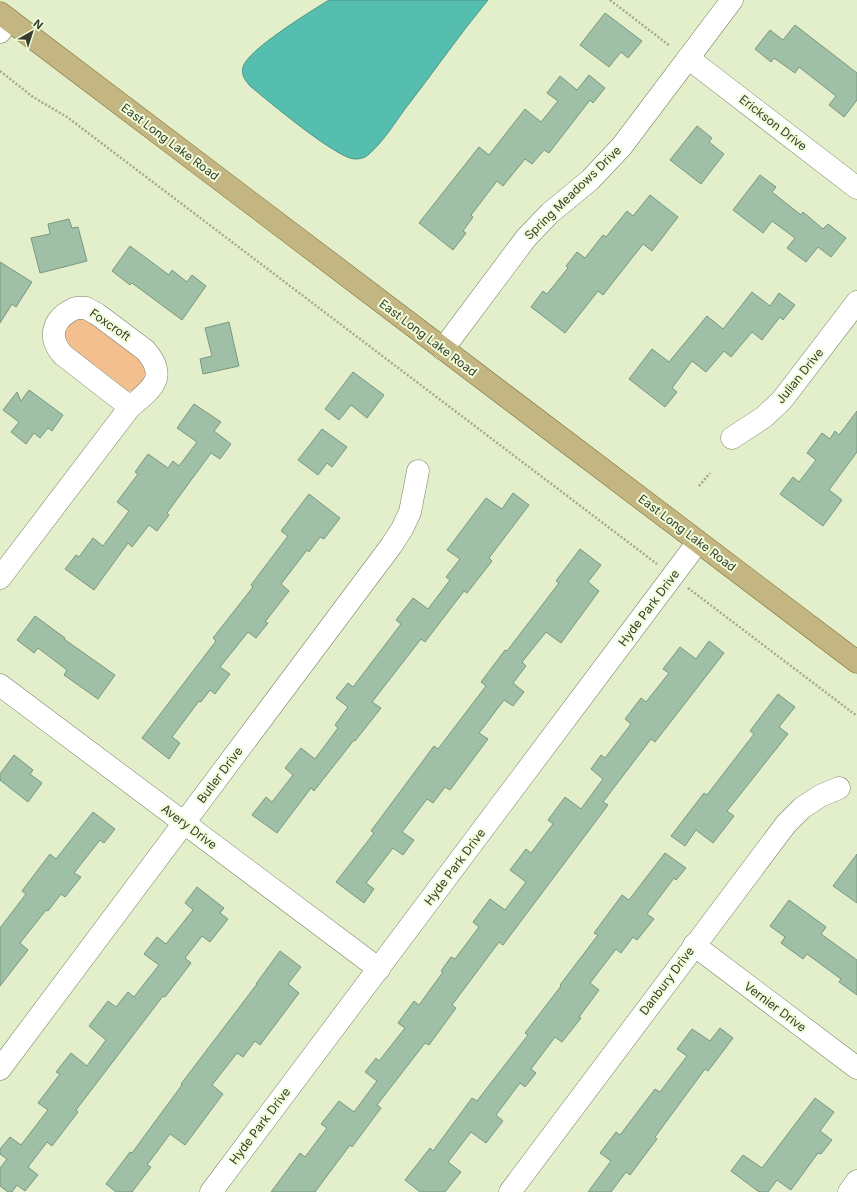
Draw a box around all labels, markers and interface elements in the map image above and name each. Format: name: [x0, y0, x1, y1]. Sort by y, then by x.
north arrow: [12, 12, 52, 52]
text: N: [31, 16, 46, 32]
street label: Erickson Drive: [736, 91, 810, 154]
street label: East Long Lake Road: [118, 100, 222, 183]
street label: Spring Meadows Drive: [521, 143, 624, 243]
street label: East Long Lake Road: [376, 296, 480, 379]
street label: Foxcroft: [87, 305, 134, 344]
street label: Julian Drive: [773, 345, 826, 406]
street label: East Long Lake Road: [635, 491, 739, 574]
street label: Hyde Park Drive: [615, 566, 682, 649]
street label: Butler Drive: [194, 744, 246, 806]
street label: Avery Drive: [159, 801, 220, 852]
street label: Hyde Park Drive: [421, 825, 488, 908]
street label: Danbury Drive: [636, 944, 697, 1018]
street label: Vernier Drive: [741, 978, 809, 1035]
street label: Hyde Park Drive: [226, 1084, 293, 1167]

